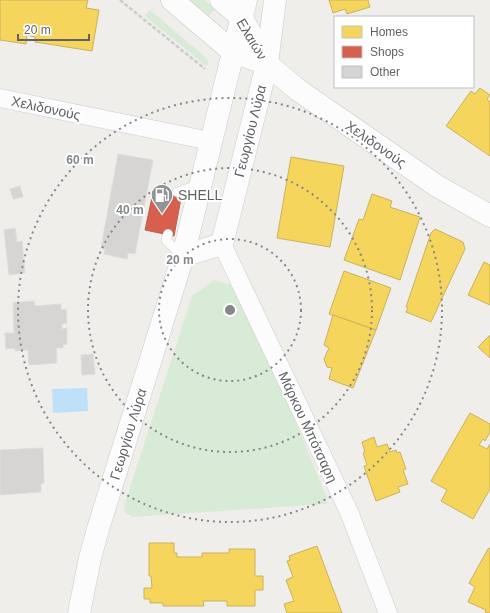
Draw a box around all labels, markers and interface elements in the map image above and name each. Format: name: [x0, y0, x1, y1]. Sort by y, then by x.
street label: Ελαιών: [233, 15, 271, 63]
scale bar: [18, 16, 89, 42]
legend: [334, 16, 474, 88]
text: 20 m: [24, 23, 51, 37]
text: Homes: [370, 25, 408, 39]
text: Shops: [370, 45, 404, 59]
text: Other: [370, 65, 400, 79]
street label: Γεωργίου Λύρα: [231, 83, 269, 179]
street label: Χελιδονούς: [10, 93, 82, 123]
street label: Χελιδονούς: [343, 117, 410, 171]
text: 60 m: [66, 153, 94, 167]
fuel station icon: SHELL: [149, 182, 175, 215]
place label: SHELL: [178, 187, 223, 203]
text: 40 m: [116, 203, 144, 217]
text: 20 m: [166, 253, 194, 267]
centre of rings: [223, 303, 237, 317]
street label: Μάρκου Μπότσαρη: [275, 369, 341, 485]
street label: Γεωργίου Λύρα: [107, 386, 149, 482]

